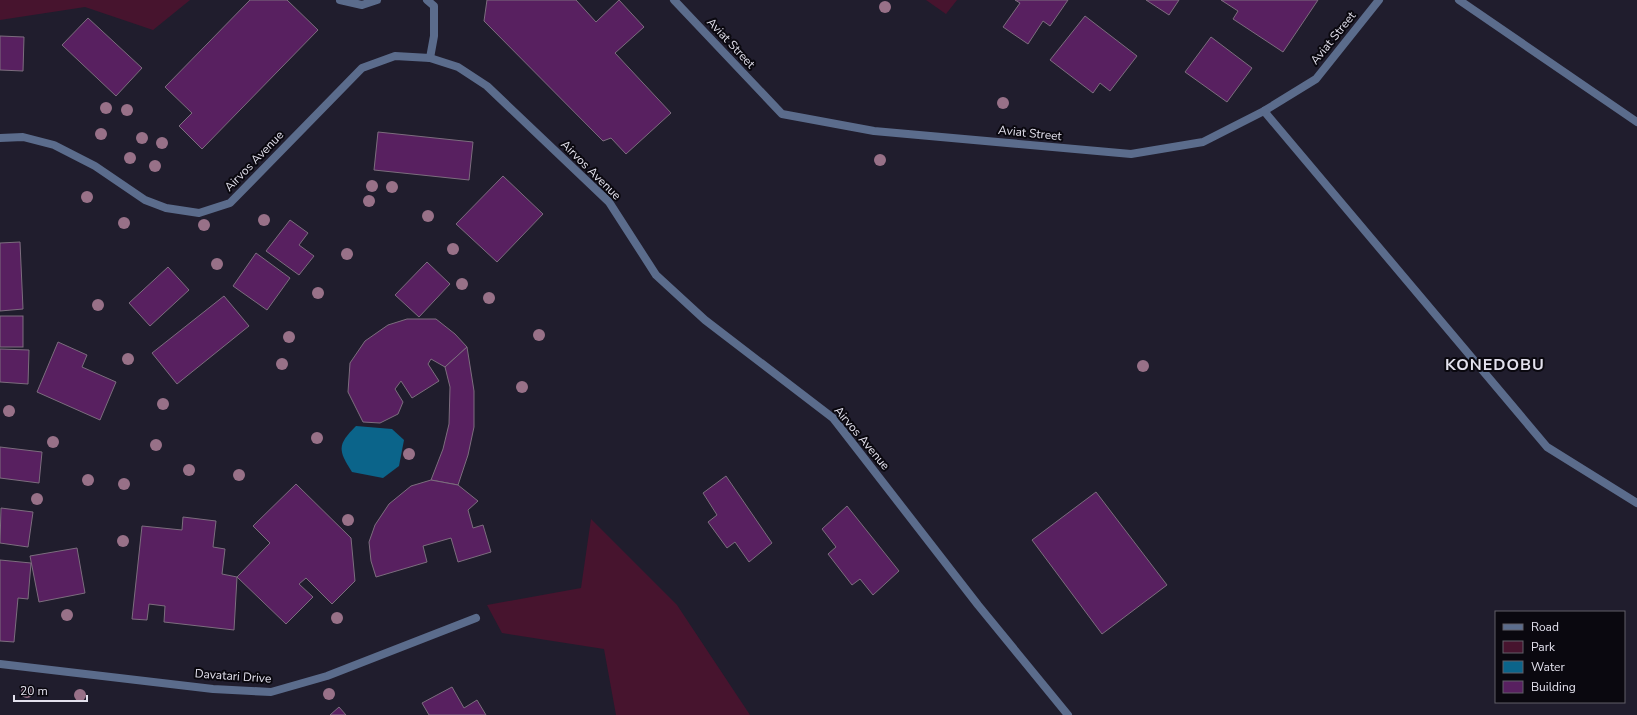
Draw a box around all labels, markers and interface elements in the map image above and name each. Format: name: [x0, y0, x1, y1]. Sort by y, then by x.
street label: Aviat Street: [1307, 8, 1360, 68]
street label: Aviat Street: [703, 14, 759, 72]
street label: Aviat Street: [997, 122, 1063, 144]
street label: Airvos Avenue: [221, 127, 287, 195]
street label: Airvos Avenue: [558, 137, 624, 203]
district label: KONEDOBU: [1445, 354, 1545, 376]
street label: Airvos Avenue: [831, 403, 893, 473]
legend: [1495, 611, 1625, 703]
text: Road: [1531, 619, 1559, 635]
text: Park: [1531, 639, 1556, 655]
text: Water: [1531, 659, 1565, 675]
street label: Davatari Drive: [194, 665, 272, 687]
scale bar: [14, 677, 87, 703]
text: Building: [1531, 679, 1576, 695]
text: 20 m: [20, 683, 48, 699]

